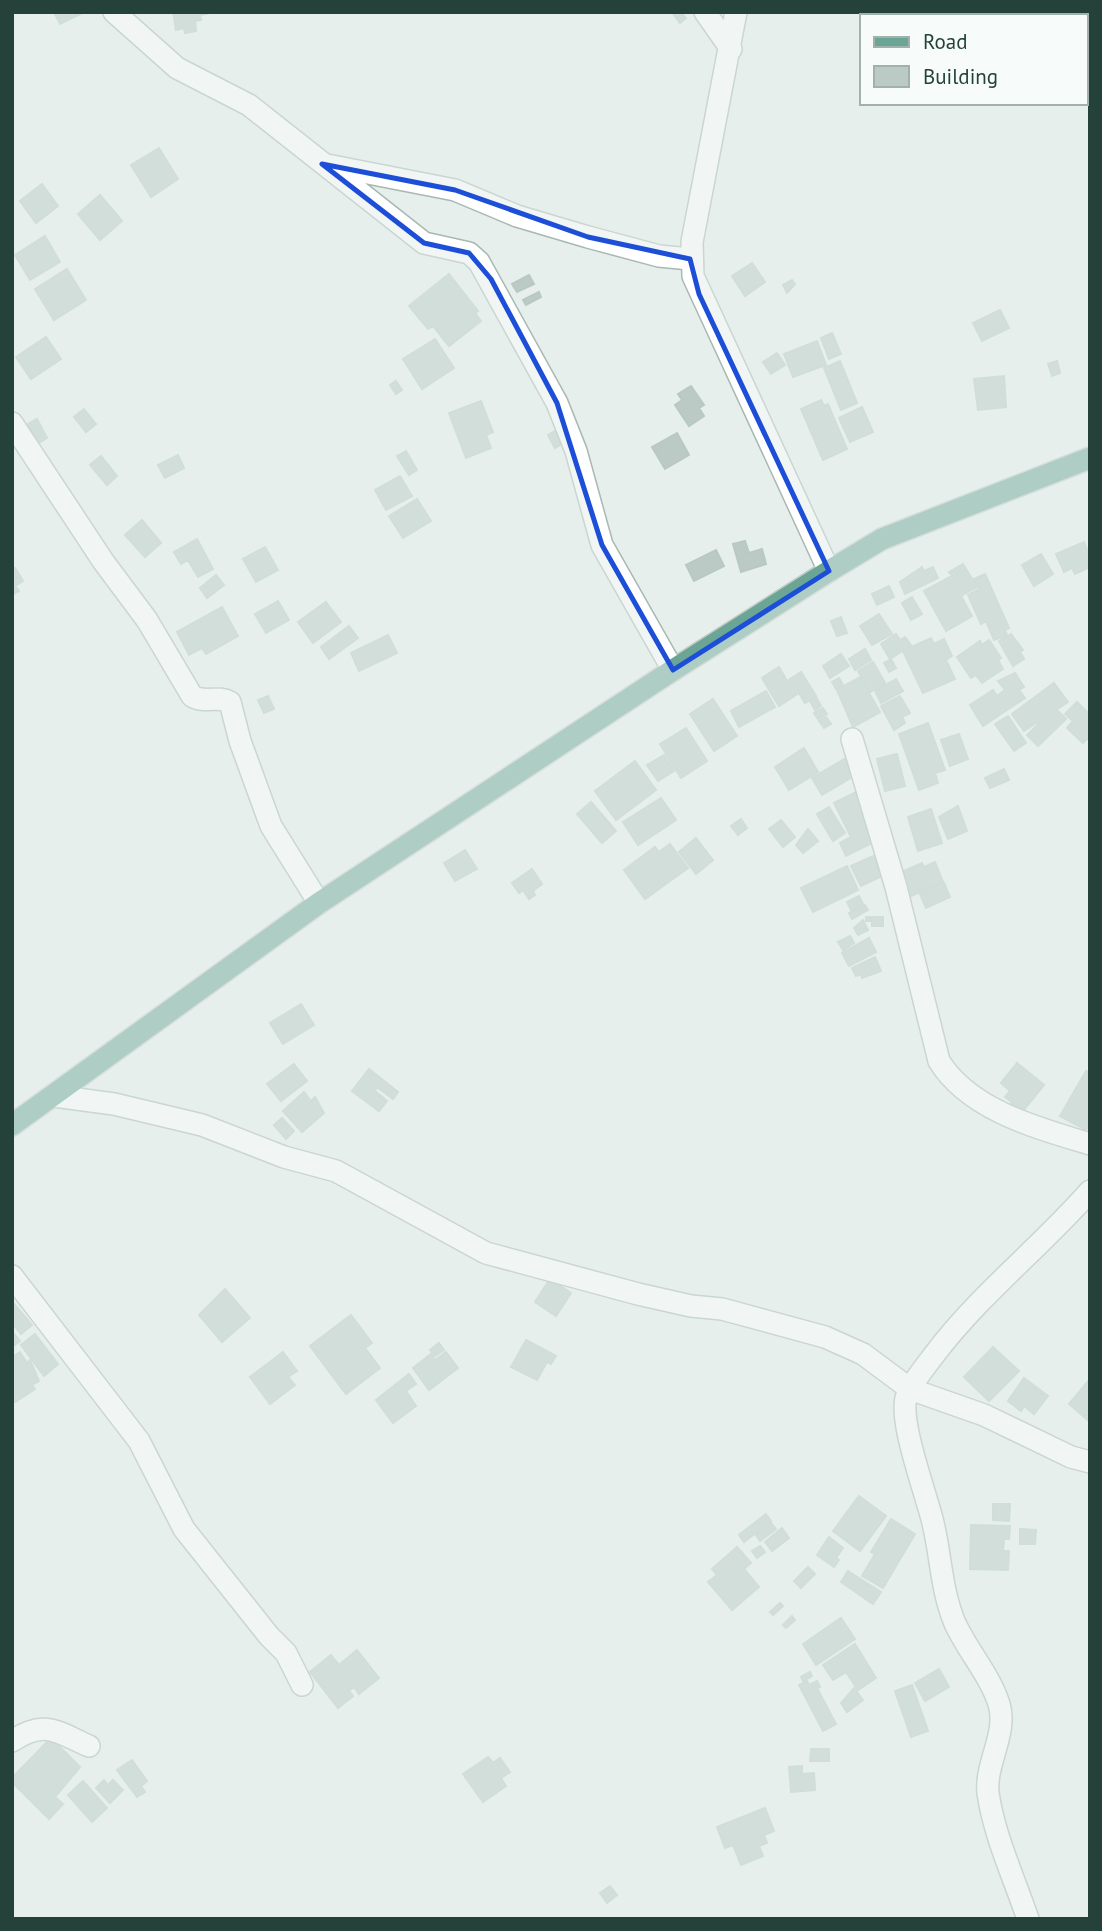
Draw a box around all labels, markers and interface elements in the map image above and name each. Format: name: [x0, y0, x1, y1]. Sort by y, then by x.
legend: [860, 14, 1088, 105]
text: Road: [923, 28, 967, 55]
text: Building: [923, 63, 998, 90]

